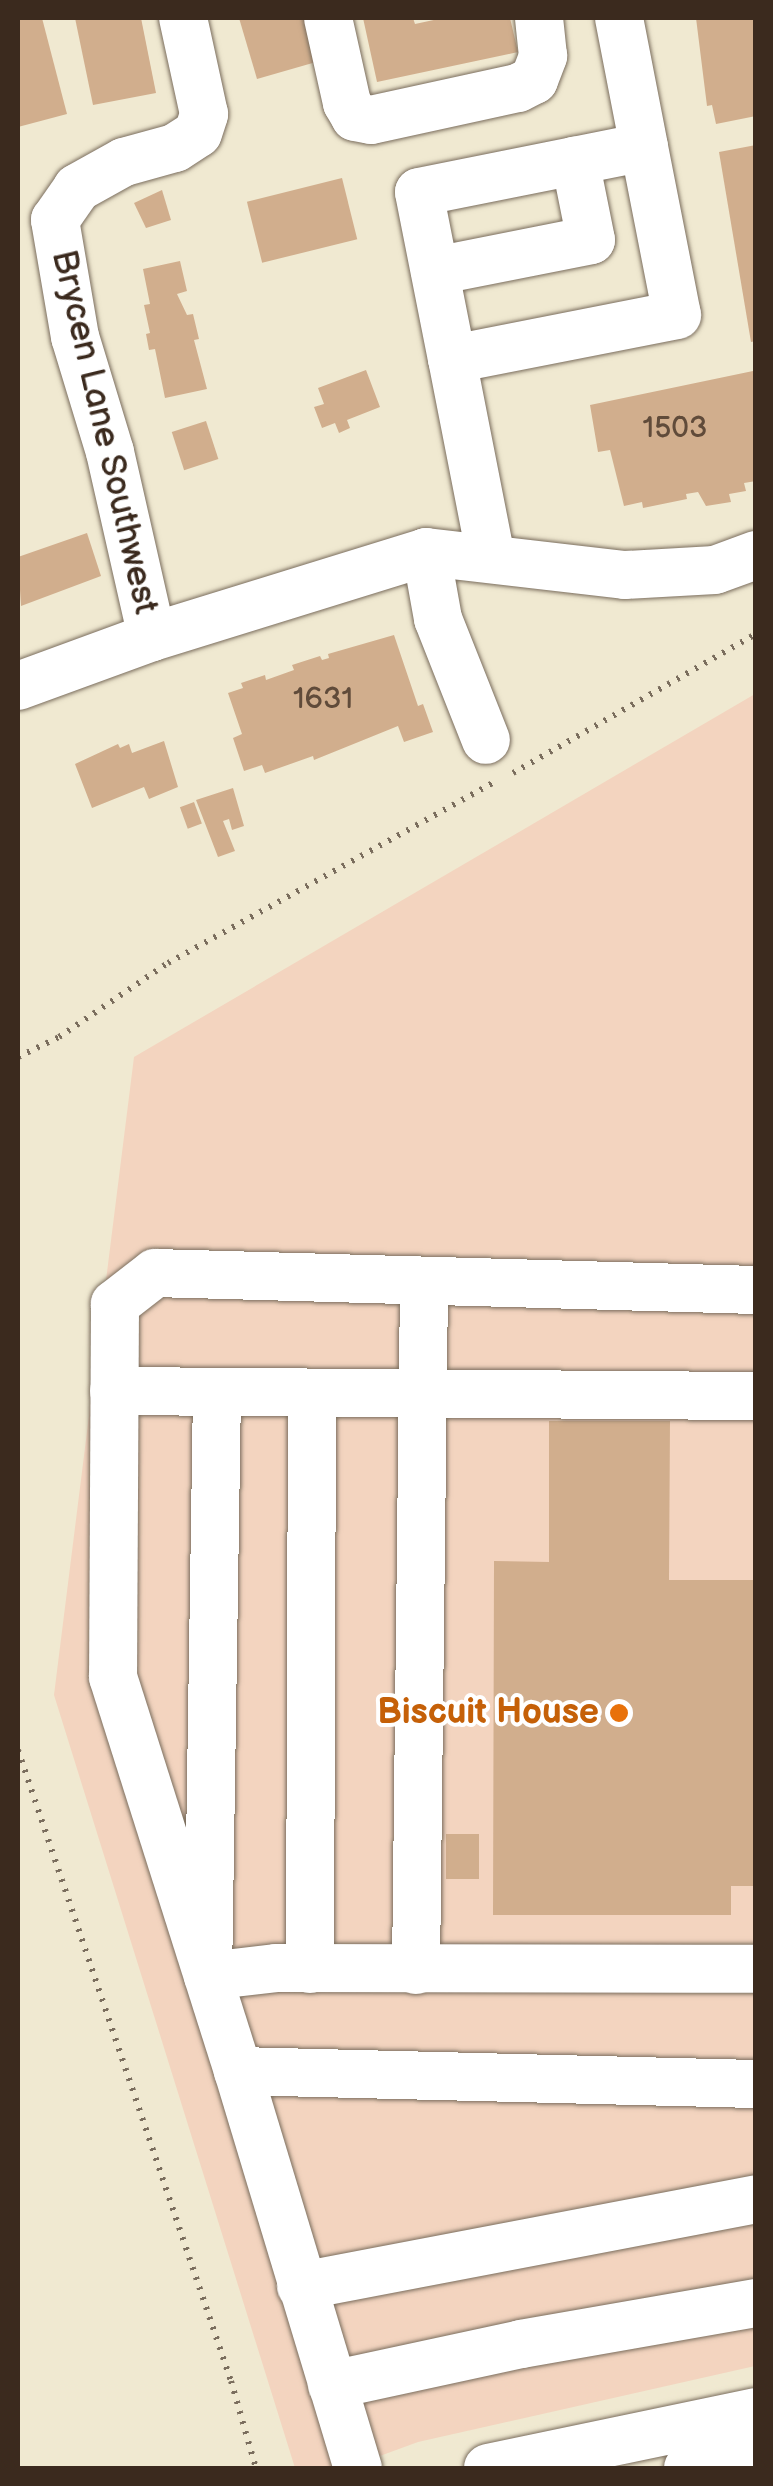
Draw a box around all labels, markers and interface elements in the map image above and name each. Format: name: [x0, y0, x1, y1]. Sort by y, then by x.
street label: Brycen Lane Southwest: [42, 246, 166, 618]
house number: 1503: [643, 410, 707, 446]
house number: 1631: [293, 681, 353, 717]
place label: Biscuit House: [377, 1692, 599, 1734]
marker: Biscuit House: [608, 1702, 630, 1724]

